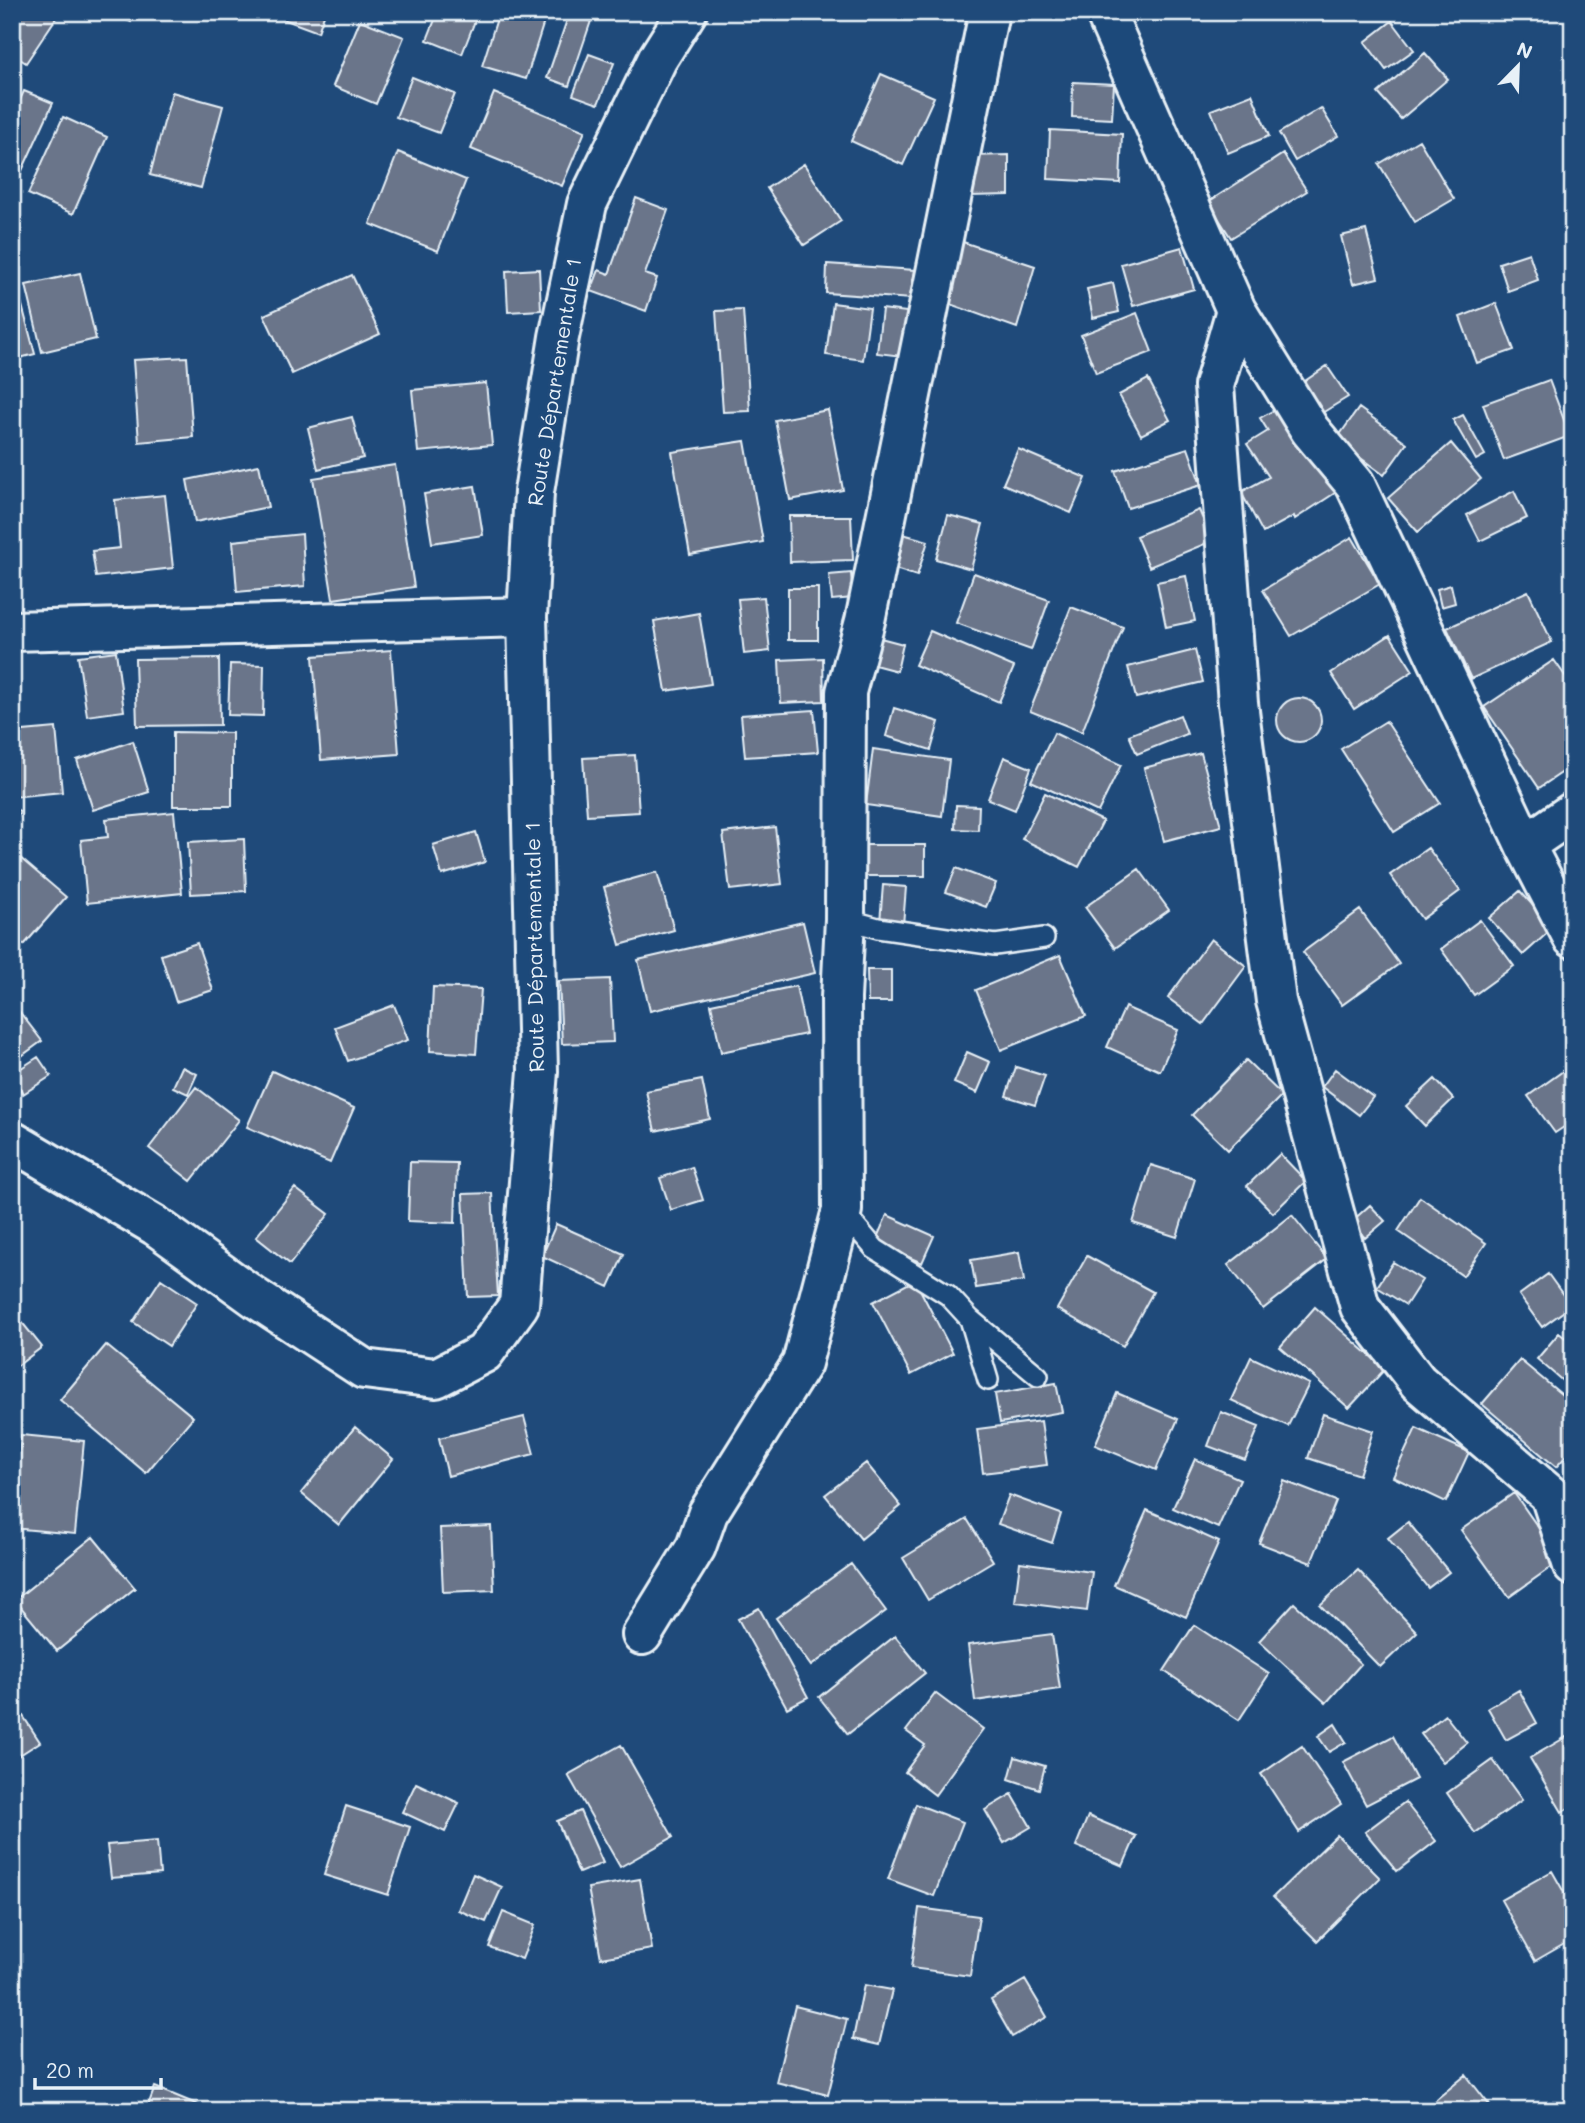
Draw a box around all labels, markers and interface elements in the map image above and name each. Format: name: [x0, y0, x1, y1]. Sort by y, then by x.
north arrow: [1484, 32, 1554, 102]
text: N: [1513, 36, 1536, 64]
street label: Route Départementale 1: [521, 256, 586, 508]
street label: Route Départementale 1: [518, 821, 549, 1073]
scale bar: [35, 2046, 161, 2090]
text: 20 m: [46, 2056, 94, 2083]

